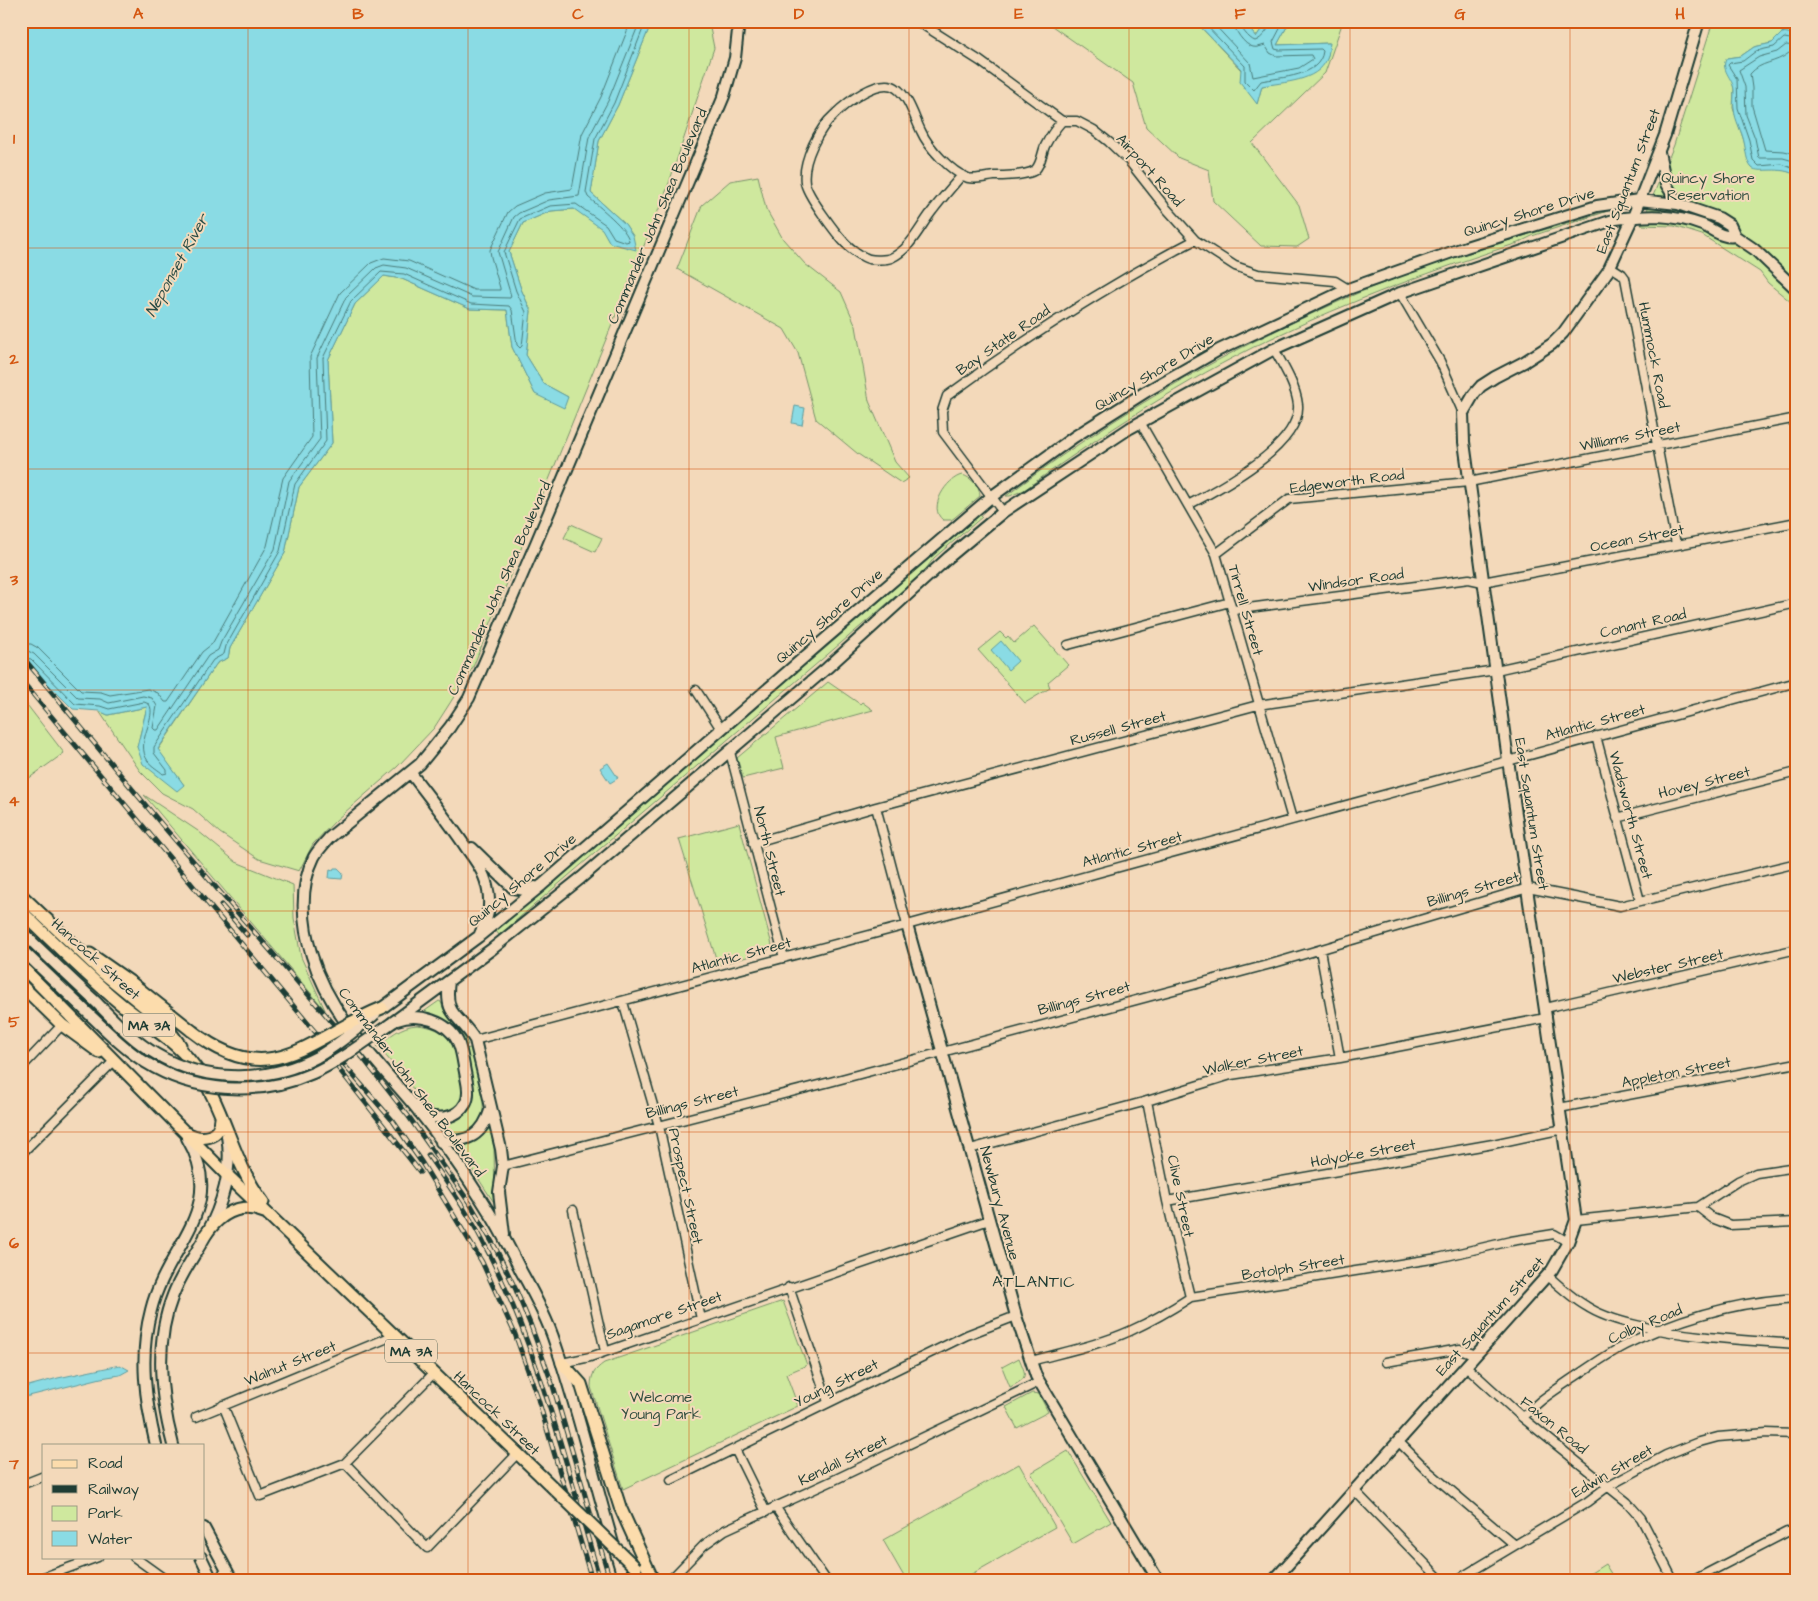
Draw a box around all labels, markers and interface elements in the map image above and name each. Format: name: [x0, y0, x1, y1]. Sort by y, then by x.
text: A: [133, 3, 144, 25]
text: B: [352, 3, 364, 25]
text: C: [572, 3, 584, 25]
text: D: [794, 3, 805, 25]
text: E: [1014, 3, 1024, 25]
text: F: [1234, 3, 1246, 25]
text: G: [1454, 3, 1466, 25]
text: H: [1675, 3, 1685, 25]
street label: Commander John Shea Boulevard: [602, 105, 713, 327]
street label: East Squantum Street: [1591, 106, 1666, 257]
text: 1: [13, 128, 16, 150]
street label: Airport Road: [1111, 129, 1188, 212]
park label: Quincy Shore Reservation: [1661, 168, 1755, 206]
street label: Quincy Shore Drive: [1461, 183, 1597, 243]
water label: Neponset River: [140, 209, 215, 321]
street label: Bay State Road: [952, 300, 1055, 382]
street label: Hummock Road: [1633, 300, 1674, 410]
street label: Quincy Shore Drive: [1091, 328, 1218, 417]
text: 2: [8, 348, 19, 370]
street label: Williams Street: [1578, 416, 1682, 457]
street label: Edgeworth Road: [1289, 464, 1406, 500]
street label: Commander John Shea Boulevard: [443, 478, 556, 699]
street label: Ocean Street: [1588, 519, 1686, 558]
street label: Tirrell Street: [1223, 562, 1268, 658]
street label: Windsor Road: [1307, 563, 1405, 598]
street label: Quincy Shore Drive: [771, 564, 888, 670]
text: 3: [9, 569, 19, 591]
street label: Conant Road: [1598, 603, 1689, 644]
street label: Atlantic Street: [1543, 699, 1648, 746]
street label: Russell Street: [1068, 706, 1168, 751]
street label: East Squantum Street: [1509, 736, 1554, 892]
street label: Wadsworth Street: [1603, 749, 1658, 881]
street label: Hovey Street: [1656, 761, 1752, 805]
text: 4: [9, 790, 20, 812]
street label: North Street: [748, 804, 791, 898]
street label: Atlantic Street: [1080, 826, 1185, 873]
street label: Quincy Shore Drive: [464, 829, 582, 933]
street label: Billings Street: [1425, 866, 1522, 914]
street label: Hancock Street: [47, 914, 145, 1005]
street label: Atlantic Street: [689, 932, 794, 979]
street label: Webster Street: [1611, 944, 1725, 989]
street label: Billings Street: [1036, 976, 1133, 1022]
street label: Commander John Shea Boulevard: [333, 983, 490, 1182]
text: 5: [8, 1011, 20, 1033]
road number: MA 3A: [123, 1014, 175, 1036]
street label: Walker Street: [1201, 1040, 1305, 1081]
street label: Appleton Street: [1620, 1052, 1733, 1093]
street label: Billings Street: [644, 1081, 741, 1125]
street label: Prospect Street: [663, 1126, 708, 1246]
street label: Holyoke Street: [1309, 1134, 1417, 1174]
street label: Newbury Avenue: [973, 1144, 1025, 1263]
street label: Clive Street: [1162, 1153, 1199, 1239]
text: 6: [9, 1232, 19, 1254]
street label: Botolph Street: [1240, 1249, 1346, 1286]
street label: East Squantum Street: [1431, 1252, 1550, 1381]
district label: ATLANTIC: [992, 1271, 1076, 1293]
street label: Sagamore Street: [603, 1286, 725, 1346]
street label: Colby Road: [1605, 1299, 1686, 1350]
street label: Walnut Street: [241, 1335, 339, 1391]
road number: MA 3A: [385, 1340, 437, 1362]
street label: Young Street: [790, 1354, 882, 1414]
street label: Hancock Street: [449, 1367, 545, 1460]
park label: Welcome Young Park: [621, 1387, 701, 1426]
street label: Faxon Road: [1515, 1392, 1592, 1459]
street label: Kendall Street: [795, 1430, 891, 1491]
street label: Edwin Street: [1568, 1440, 1657, 1503]
legend: [42, 1444, 205, 1558]
text: 7: [8, 1453, 19, 1475]
text: Road: [88, 1453, 123, 1474]
text: Railway: [88, 1479, 139, 1501]
text: Park: [88, 1503, 123, 1524]
text: Water: [88, 1529, 132, 1550]

